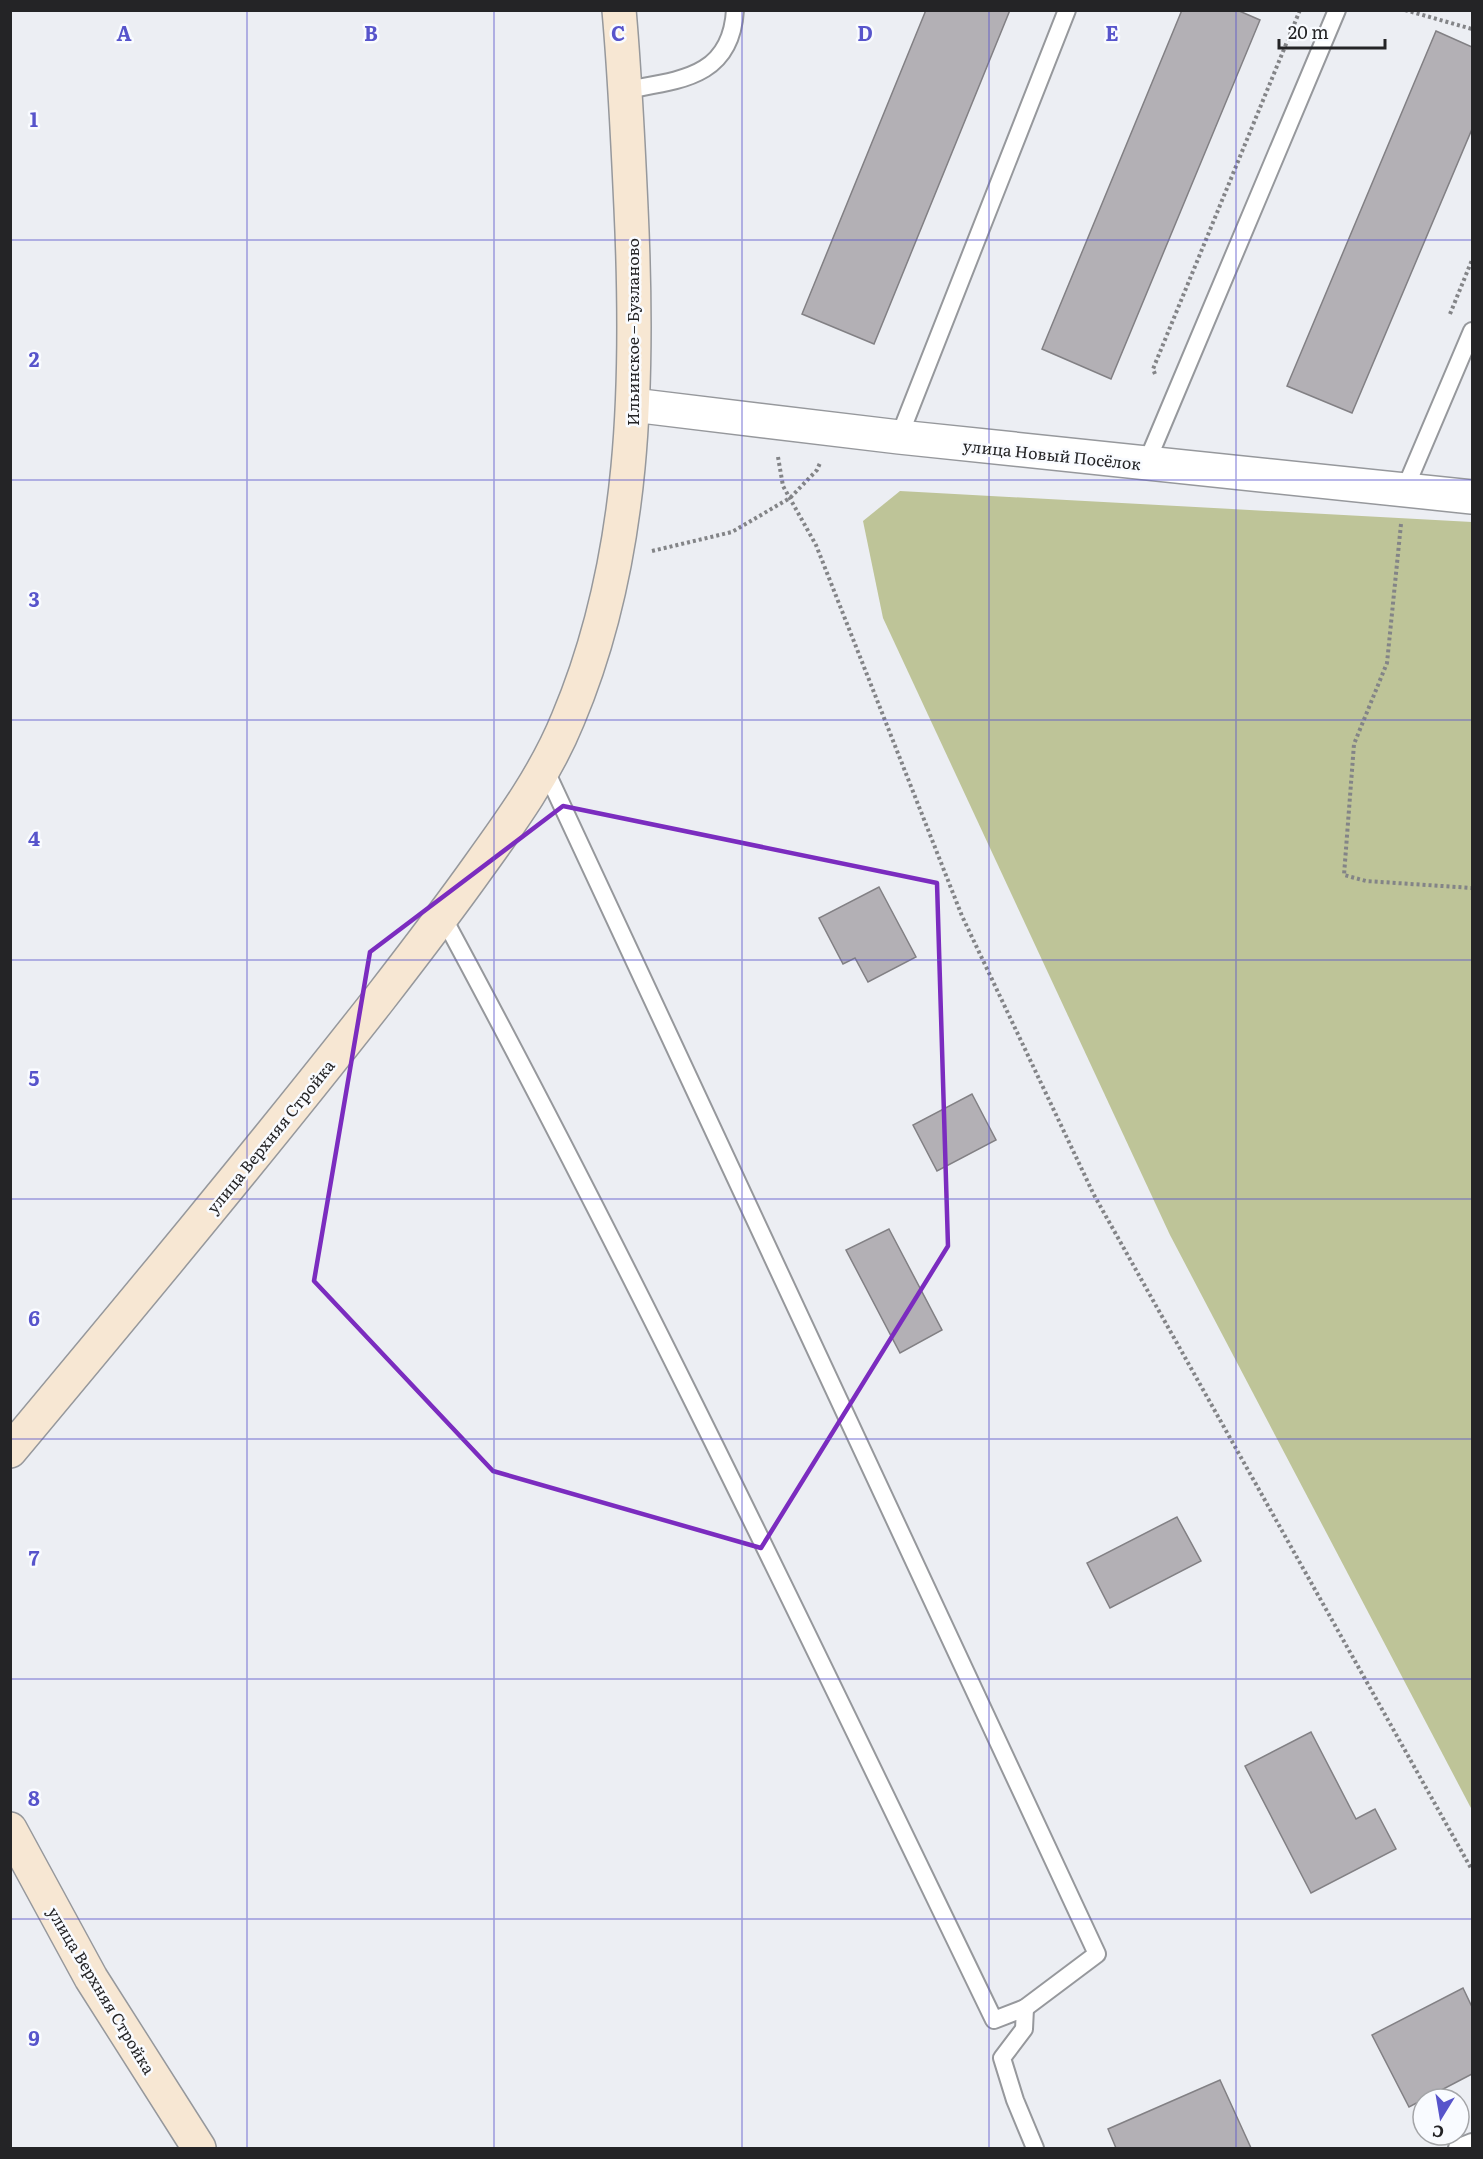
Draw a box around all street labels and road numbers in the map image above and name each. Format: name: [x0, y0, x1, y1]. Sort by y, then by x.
street label: Ильинское – Бузланово: [620, 238, 644, 426]
street label: улица Новый Посёлок: [962, 433, 1143, 475]
street label: улица Верхняя Стройка: [200, 1054, 340, 1218]
street label: улица Верхняя Стройка: [42, 1902, 162, 2079]

